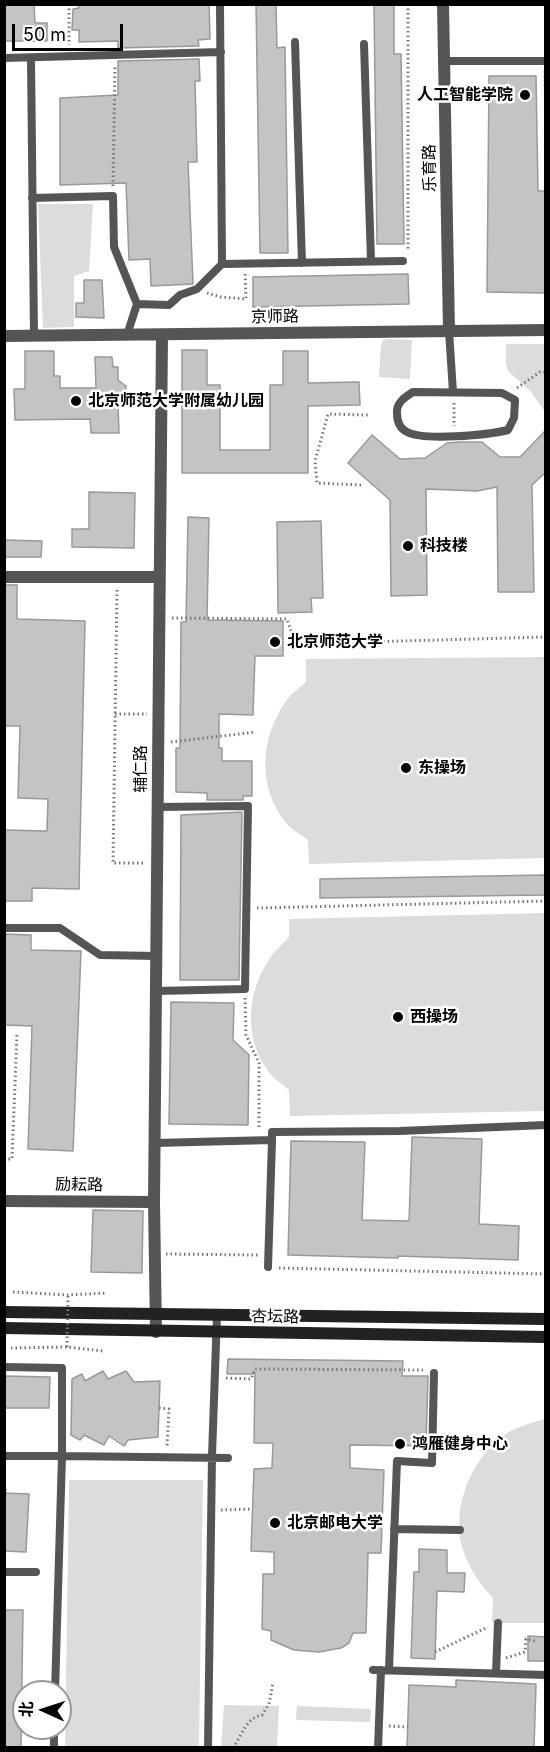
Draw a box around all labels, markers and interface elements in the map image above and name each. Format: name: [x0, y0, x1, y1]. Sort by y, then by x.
scale bar: [15, 12, 126, 50]
text: 50 m: [23, 24, 66, 45]
place label: 人工智能学院: [417, 85, 513, 105]
marker: 人工智能学院: [518, 88, 532, 102]
street label: 乐育路: [420, 144, 440, 192]
street label: 京师路: [251, 307, 299, 327]
place label: 北京师范大学附属幼儿园: [88, 391, 264, 411]
marker: 北京师范大学附属幼儿园: [69, 394, 83, 408]
place label: 科技楼: [420, 536, 468, 556]
marker: 科技楼: [401, 539, 415, 553]
place label: 北京师范大学: [287, 632, 383, 652]
marker: 北京师范大学: [268, 635, 282, 649]
street label: 辅仁路: [131, 745, 151, 793]
place label: 东操场: [418, 758, 466, 778]
marker: 东操场: [399, 761, 413, 775]
place label: 西操场: [410, 1007, 458, 1027]
marker: 西操场: [391, 1010, 405, 1024]
street label: 励耘路: [55, 1175, 103, 1195]
street label: 杏坛路: [251, 1307, 299, 1327]
place label: 鸿雁健身中心: [412, 1434, 508, 1454]
marker: 鸿雁健身中心: [393, 1437, 407, 1451]
place label: 北京邮电大学: [287, 1513, 383, 1533]
marker: 北京邮电大学: [268, 1516, 282, 1530]
north arrow: [12, 1680, 72, 1740]
text: 北: [16, 1701, 36, 1718]

